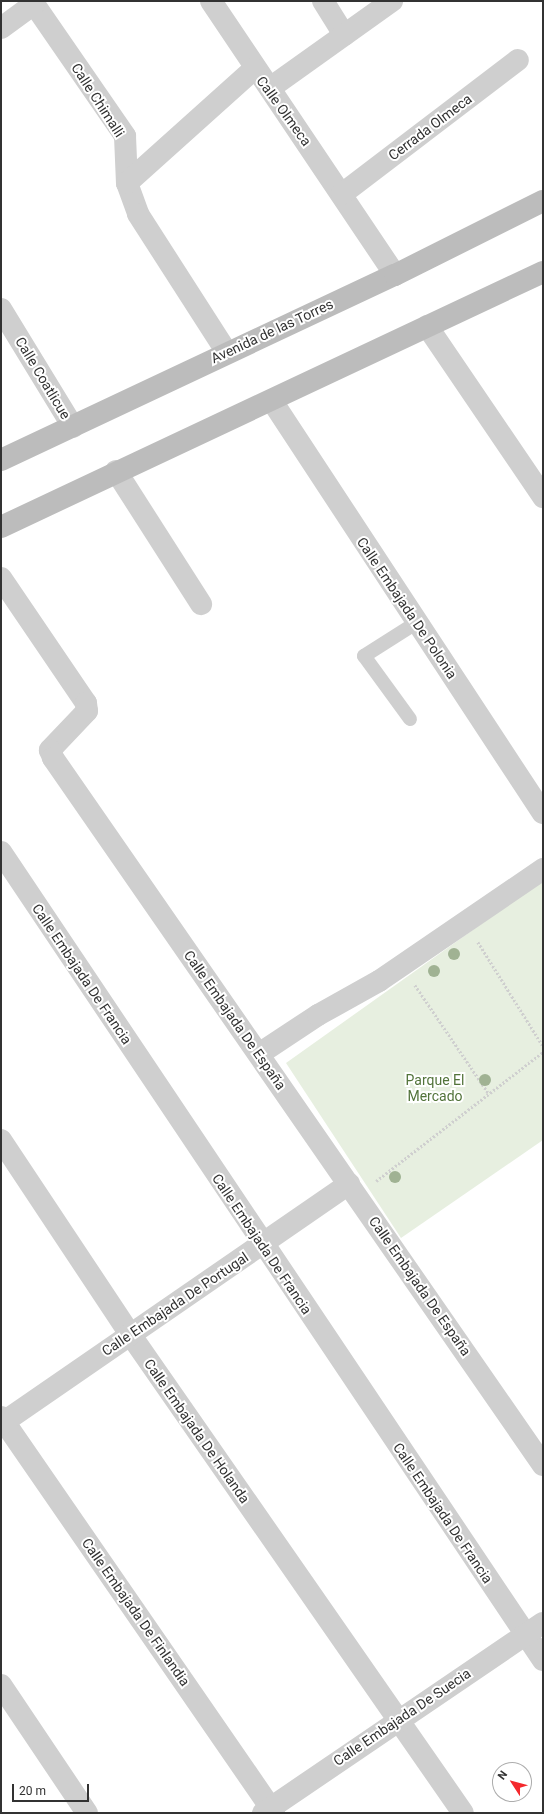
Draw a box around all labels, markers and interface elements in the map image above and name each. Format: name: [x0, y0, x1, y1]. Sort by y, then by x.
street label: Calle Chimalli: [68, 60, 128, 140]
street label: Calle Olmeca: [253, 73, 315, 149]
street label: Cerrada Olmeca: [385, 90, 475, 164]
street label: Avenida de las Torres: [208, 295, 336, 367]
street label: Calle Coatlicue: [12, 334, 74, 422]
street label: Calle Embajada De Polonia: [353, 534, 461, 682]
street label: Calle Embajada De Francia: [29, 901, 135, 1047]
street label: Calle Embajada De España: [180, 947, 290, 1093]
park label: Parque El Mercado: [406, 1072, 464, 1104]
street label: Calle Embajada De Francia: [209, 1171, 315, 1317]
street label: Calle Embajada De España: [365, 1213, 475, 1359]
street label: Calle Embajada De Portugal: [99, 1249, 251, 1359]
street label: Calle Embajada De Holanda: [141, 1356, 253, 1506]
street label: Calle Embajada De Francia: [390, 1440, 496, 1586]
street label: Calle Embajada De Finlandia: [78, 1535, 194, 1689]
street label: Calle Embajada De Suecia: [330, 1665, 474, 1769]
north arrow: [492, 1762, 532, 1802]
text: N: [495, 1768, 510, 1782]
scale bar: [14, 1776, 91, 1802]
text: 20 m: [19, 1784, 46, 1798]

